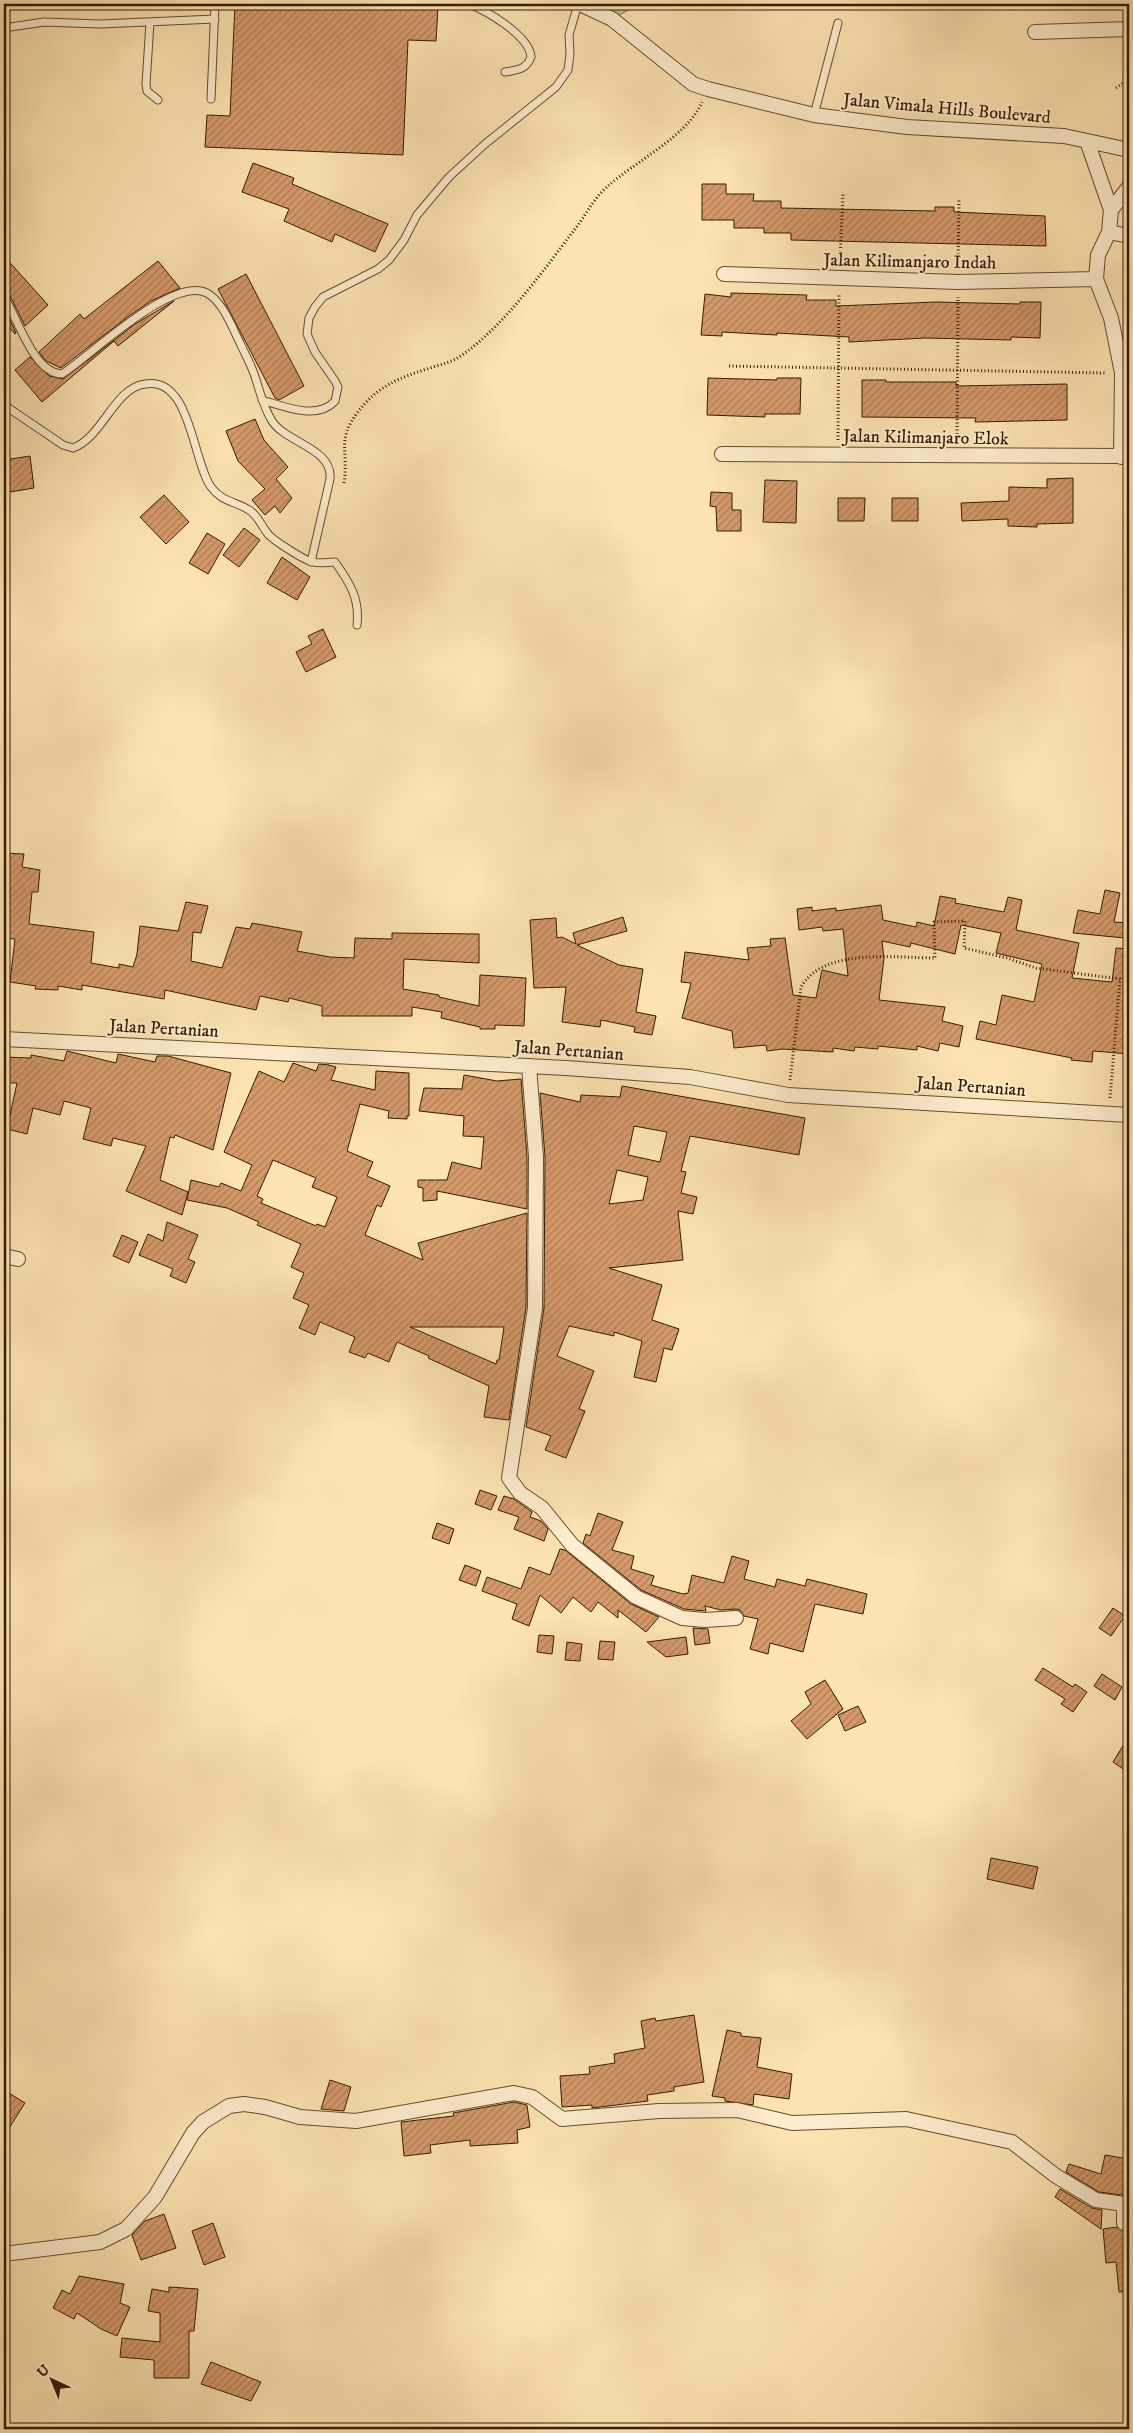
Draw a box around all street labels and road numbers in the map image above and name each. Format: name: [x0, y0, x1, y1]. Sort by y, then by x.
street label: Jalan Vimala Hills Boulevard: [840, 89, 1051, 129]
street label: Jalan Kilimanjaro Indah: [821, 249, 997, 275]
street label: Jalan Kilimanjaro Elok: [841, 426, 1009, 450]
street label: Jalan Pertanian: [107, 1015, 220, 1043]
street label: Jalan Pertanian: [511, 1036, 625, 1066]
street label: Jalan Pertanian: [913, 1072, 1027, 1102]

